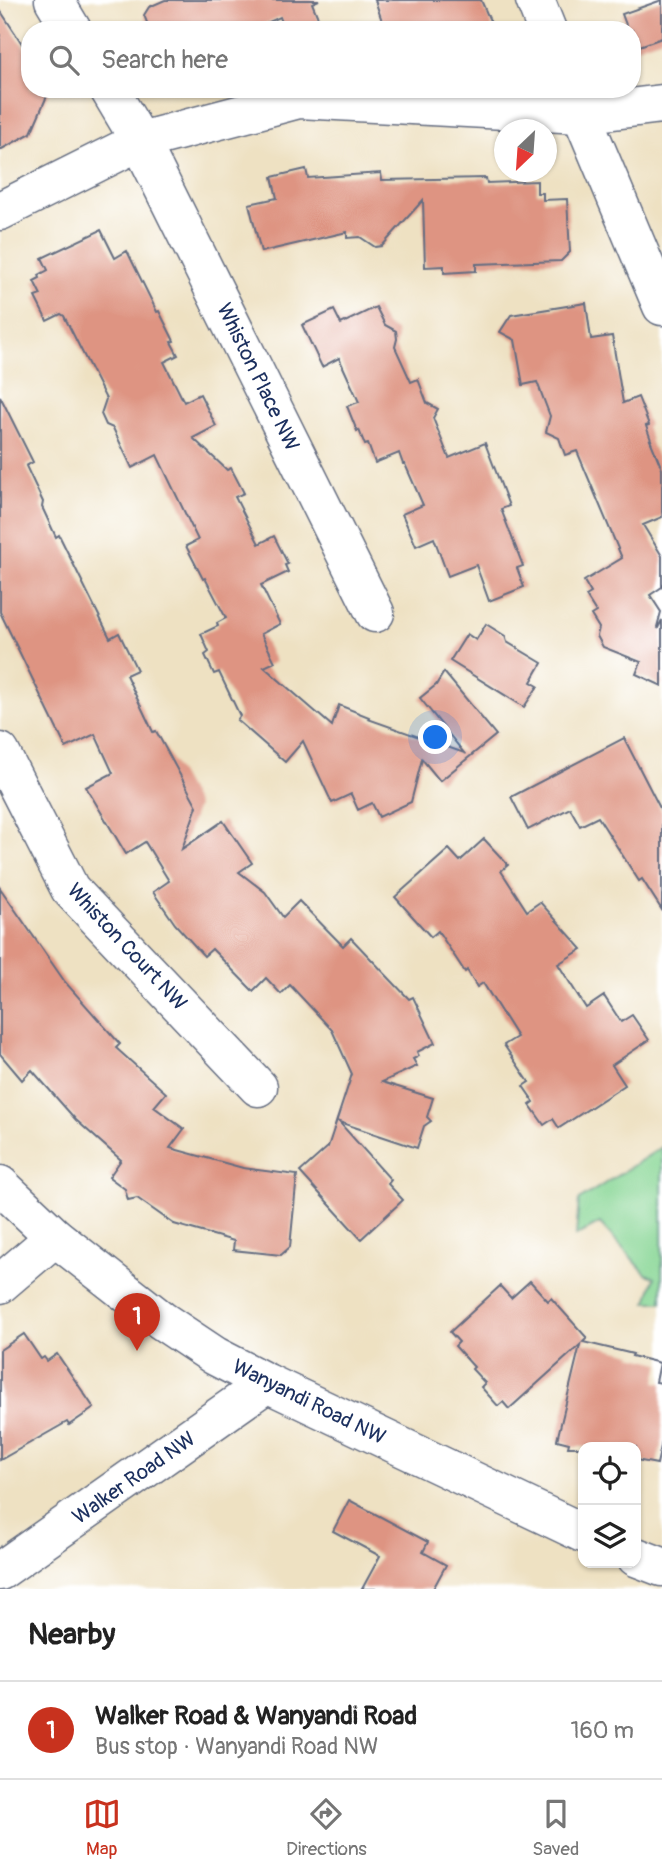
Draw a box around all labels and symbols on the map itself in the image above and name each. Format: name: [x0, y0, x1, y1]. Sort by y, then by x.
north arrow: [494, 119, 557, 182]
street label: Whiston Place NW: [211, 299, 305, 455]
your location: [418, 720, 452, 754]
street label: Whiston Court NW: [61, 878, 193, 1016]
pin: 1: [114, 1293, 160, 1351]
street label: Wanyandi Road NW: [228, 1353, 390, 1451]
street label: Walker Road NW: [67, 1426, 201, 1530]

